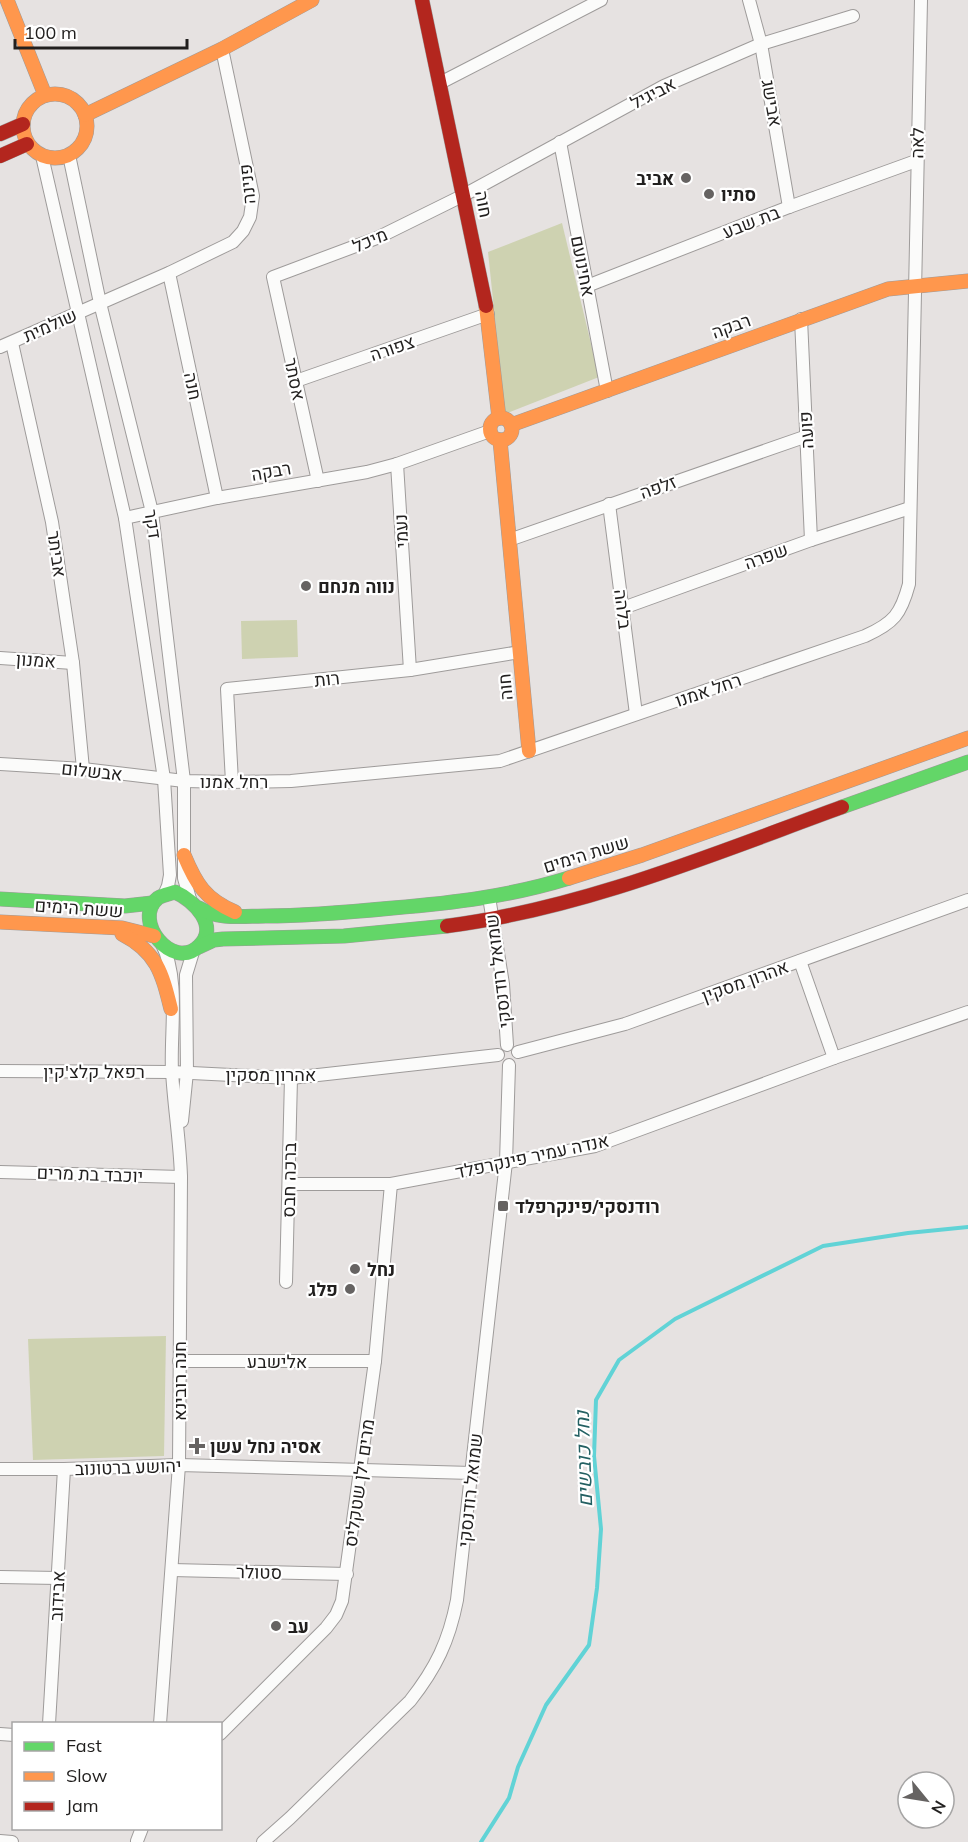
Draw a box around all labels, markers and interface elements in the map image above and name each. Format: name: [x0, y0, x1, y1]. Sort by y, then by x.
scale bar: [15, 12, 188, 50]
text: 100 m: [24, 21, 77, 44]
street label: אביגיל: [626, 72, 680, 114]
street label: אבישג: [757, 78, 787, 128]
street label: לאה: [905, 127, 929, 159]
street label: פנינה: [233, 163, 261, 205]
place label: אביב: [636, 167, 674, 190]
marker: אביב: [679, 171, 693, 185]
place label: סתיו: [721, 183, 756, 206]
marker: סתיו: [702, 187, 716, 201]
street label: חוה: [470, 189, 498, 219]
street label: בת שבע: [719, 200, 783, 243]
street label: מיכל: [349, 222, 391, 258]
street label: אחינועם: [566, 234, 600, 298]
street label: שולמית: [19, 303, 81, 347]
street label: רבקה: [708, 308, 754, 344]
street label: צפורה: [367, 330, 418, 366]
street label: אסתר: [279, 356, 311, 402]
street label: חנה: [179, 370, 207, 402]
street label: פועה: [794, 411, 818, 449]
street label: רבקה: [249, 456, 293, 486]
street label: זלפה: [637, 470, 679, 504]
street label: דקר: [139, 508, 167, 540]
street label: נעמי: [389, 514, 413, 548]
street label: אביתר: [42, 529, 72, 579]
street label: שפרה: [741, 537, 791, 575]
place label: נווה מנחם: [318, 575, 395, 598]
marker: נווה מנחם: [299, 579, 313, 593]
street label: בלהה: [609, 588, 637, 631]
street label: אמנון: [15, 647, 57, 673]
street label: רות: [313, 666, 341, 692]
street label: רחל אמנו: [672, 668, 744, 712]
street label: חוה: [492, 673, 518, 701]
street label: אבשלום: [60, 756, 124, 786]
street label: רחל אמנו: [200, 770, 268, 793]
street label: ששת הימים: [540, 830, 632, 878]
street label: ששת הימים: [34, 893, 124, 923]
street label: שמואל רודנסקי: [480, 913, 516, 1029]
street label: אהרון מסקין: [698, 955, 792, 1007]
street label: רפאל קלצ'קין: [43, 1060, 145, 1083]
street label: אהרון מסקין: [226, 1063, 316, 1086]
street label: אנדה עמיר פינקרפלד: [453, 1128, 611, 1184]
street label: ברכה חבס: [277, 1142, 301, 1218]
street label: יוכבד בת מרים: [36, 1161, 144, 1187]
place label: רודנסקי/פינקרפלד: [515, 1195, 660, 1218]
marker: רודנסקי/פינקרפלד: [496, 1199, 510, 1213]
place label: נחל: [367, 1258, 395, 1281]
marker: נחל: [348, 1262, 362, 1276]
place label: פלג: [309, 1278, 338, 1301]
marker: פלג: [343, 1282, 357, 1296]
street label: חנה רובינא: [168, 1341, 191, 1421]
street label: אלישבע: [247, 1350, 307, 1373]
water label: נחל כובשים: [569, 1408, 597, 1508]
street label: מרים ילן שטקליס: [339, 1417, 379, 1549]
street label: שמואל רודנסקי: [453, 1432, 487, 1548]
place label: אסיה נחל עשן: [210, 1435, 321, 1458]
marker: אסיה נחל עשן: [188, 1437, 206, 1455]
street label: יהושע ברטונוב: [74, 1454, 182, 1480]
street label: סטולר: [236, 1560, 282, 1584]
street label: אבידוב: [44, 1570, 70, 1622]
place label: עב: [288, 1615, 309, 1638]
marker: עב: [269, 1619, 283, 1633]
legend: [12, 1722, 222, 1830]
text: Fast: [66, 1734, 102, 1757]
text: Slow: [66, 1764, 108, 1787]
north arrow: [896, 1770, 956, 1830]
text: Jam: [66, 1794, 99, 1817]
text: N: [927, 1797, 951, 1818]

